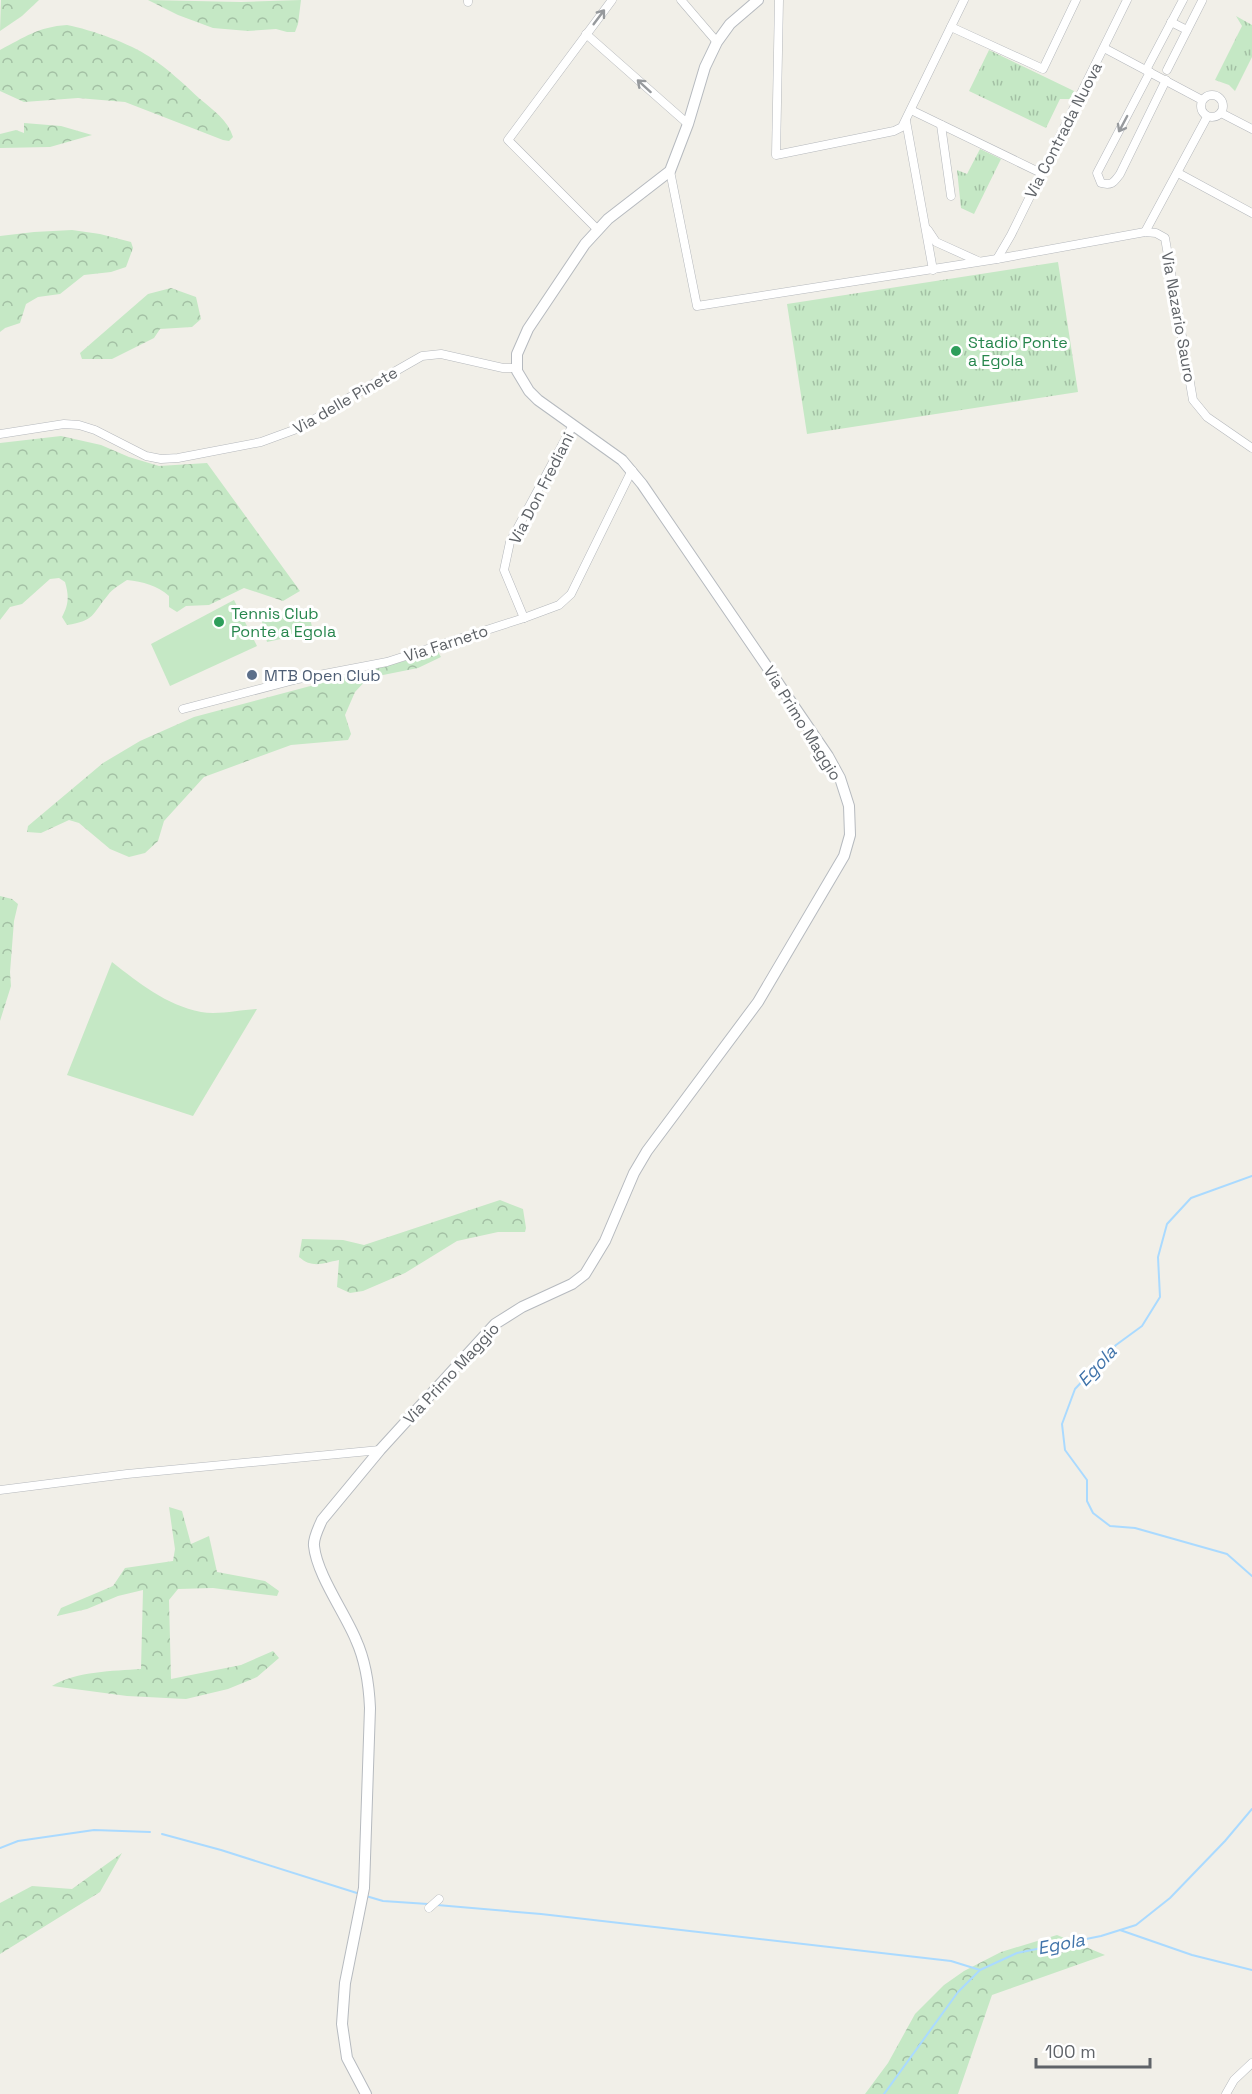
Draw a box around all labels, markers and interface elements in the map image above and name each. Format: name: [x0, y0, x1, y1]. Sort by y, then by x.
one-way arrow: [593, 10, 606, 26]
street label: Via Contrada Nuova: [1020, 59, 1107, 202]
one-way arrow: [637, 79, 652, 93]
one-way arrow: [1117, 115, 1128, 133]
street label: Via Nazario Sauro: [1157, 250, 1200, 384]
place label: Stadio Ponte a Egola: [968, 332, 1068, 371]
marker: Stadio Ponte a Egola: [949, 344, 963, 358]
street label: Via delle Pinete: [289, 362, 401, 439]
street label: Via Don Frediani: [504, 429, 579, 548]
place label: Tennis Club Ponte a Egola: [231, 603, 336, 642]
marker: Tennis Club Ponte a Egola: [212, 615, 226, 629]
street label: Via Farneto: [402, 620, 491, 667]
street label: Via Primo Maggio: [759, 662, 846, 785]
place label: MTB Open Club: [264, 665, 381, 686]
marker: MTB Open Club: [245, 668, 259, 682]
street label: Via Primo Maggio: [399, 1318, 504, 1429]
water label: Egola: [1072, 1340, 1122, 1391]
water label: Egola: [1035, 1928, 1087, 1959]
scale bar: [1036, 2031, 1150, 2069]
text: 100 m: [1045, 2040, 1096, 2063]

